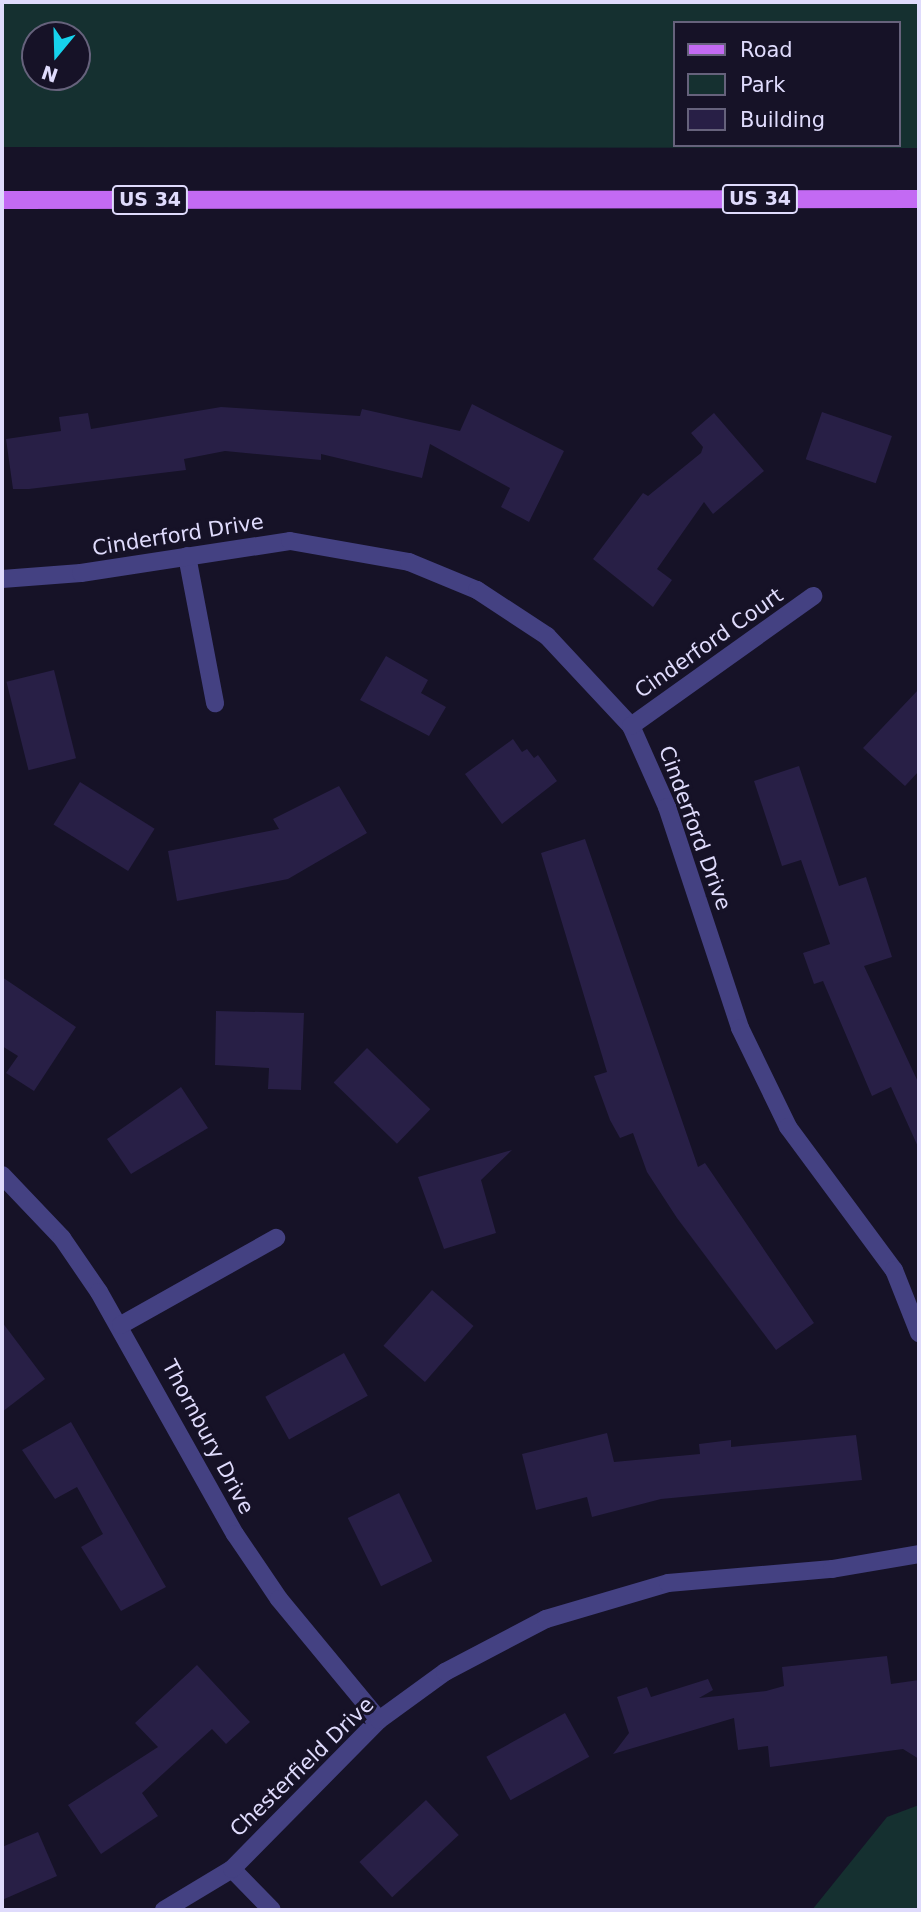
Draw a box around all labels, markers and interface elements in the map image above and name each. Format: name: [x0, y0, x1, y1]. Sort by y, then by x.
north arrow: [21, 21, 91, 91]
legend: [673, 21, 900, 147]
text: Road: [740, 38, 793, 62]
text: N: [39, 61, 61, 87]
text: Park: [740, 73, 785, 97]
text: Building: [740, 108, 825, 132]
road number: US 34: [722, 183, 798, 214]
road number: US 34: [111, 184, 188, 216]
street label: Cinderford Drive: [91, 509, 265, 561]
street label: Cinderford Court: [630, 583, 788, 703]
street label: Cinderford Drive: [654, 742, 736, 914]
street label: Thornbury Drive: [157, 1356, 259, 1518]
street label: Chesterfield Drive: [225, 1692, 379, 1842]

